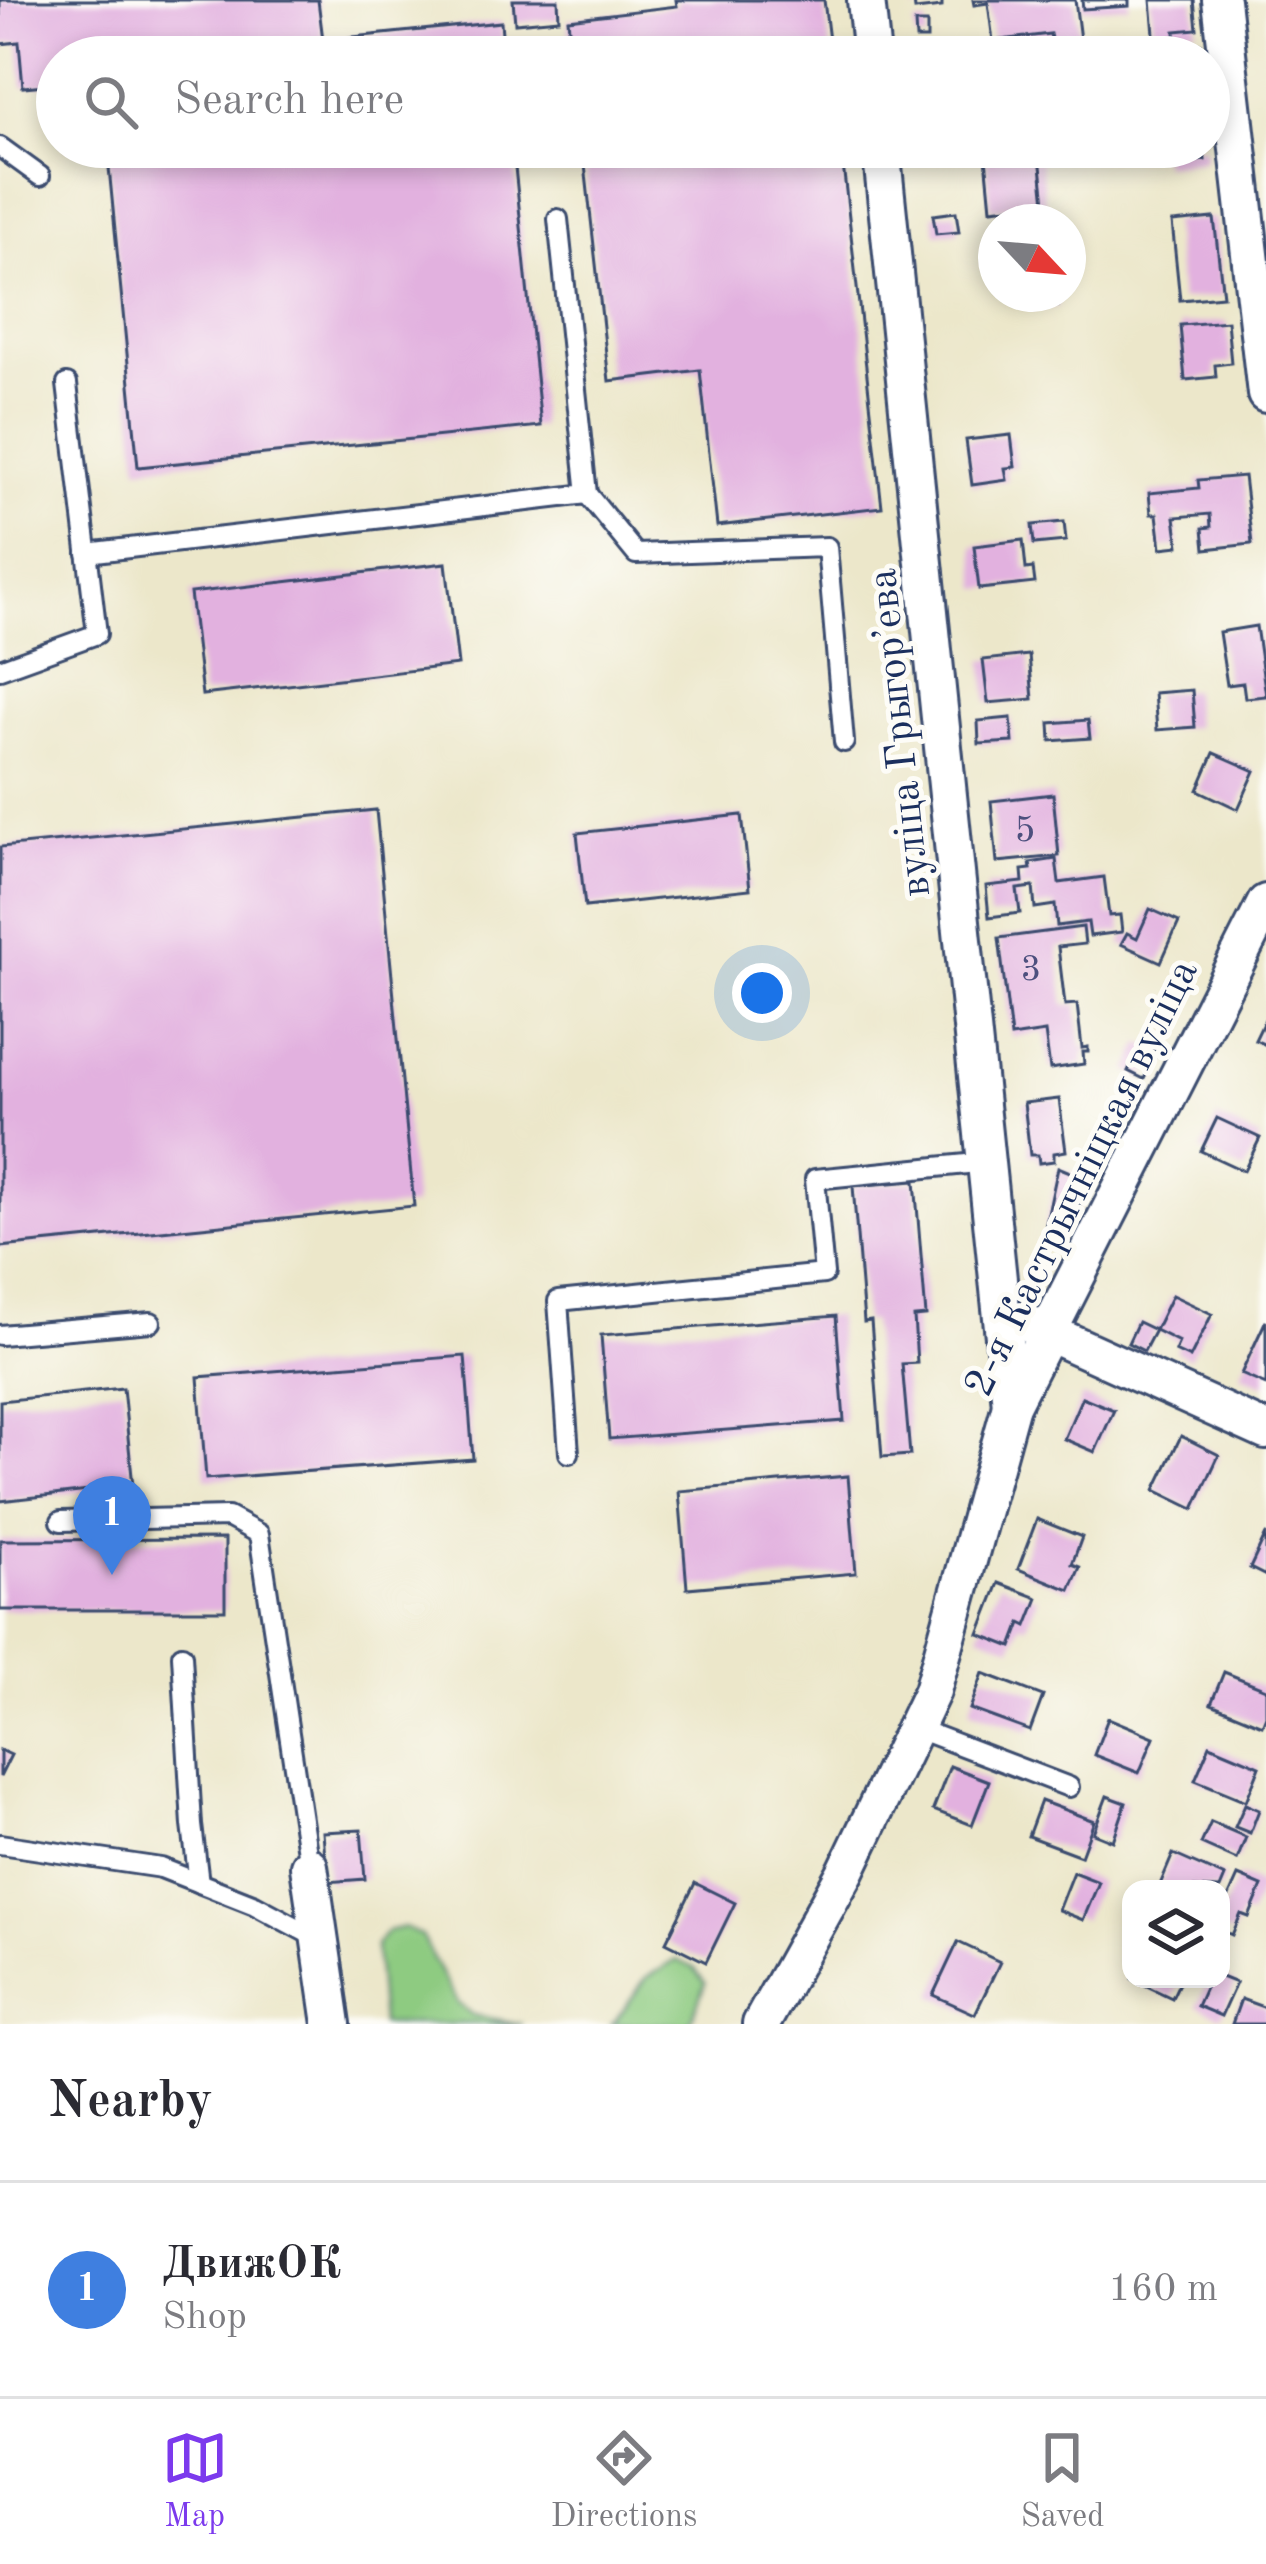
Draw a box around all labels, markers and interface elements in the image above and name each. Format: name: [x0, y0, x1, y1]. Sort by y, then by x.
search box: [36, 36, 1230, 168]
icon: search: [78, 69, 144, 135]
text: Search here: [174, 79, 404, 124]
north arrow: [978, 204, 1086, 312]
street label: вуліца Грыгорʼева: [863, 566, 939, 899]
house number: 5: [1015, 814, 1035, 850]
house number: 3: [1021, 953, 1041, 989]
street label: 2-я Кастрычніцкая вуліца: [958, 954, 1207, 1404]
your location: [732, 963, 792, 1023]
pin: 1: [73, 1476, 151, 1575]
map controls: [1122, 1880, 1230, 1988]
button: layers: [1122, 1880, 1230, 1988]
text: Nearby: [48, 2077, 213, 2128]
text: ДвижОК: [162, 2243, 341, 2288]
text: 1: [76, 2270, 98, 2309]
text: 160 m: [1108, 2270, 1218, 2309]
text: Shop: [162, 2298, 247, 2337]
tab: Map: [162, 2425, 228, 2538]
tab: Directions: [551, 2425, 697, 2538]
tab: Saved: [1020, 2425, 1104, 2538]

